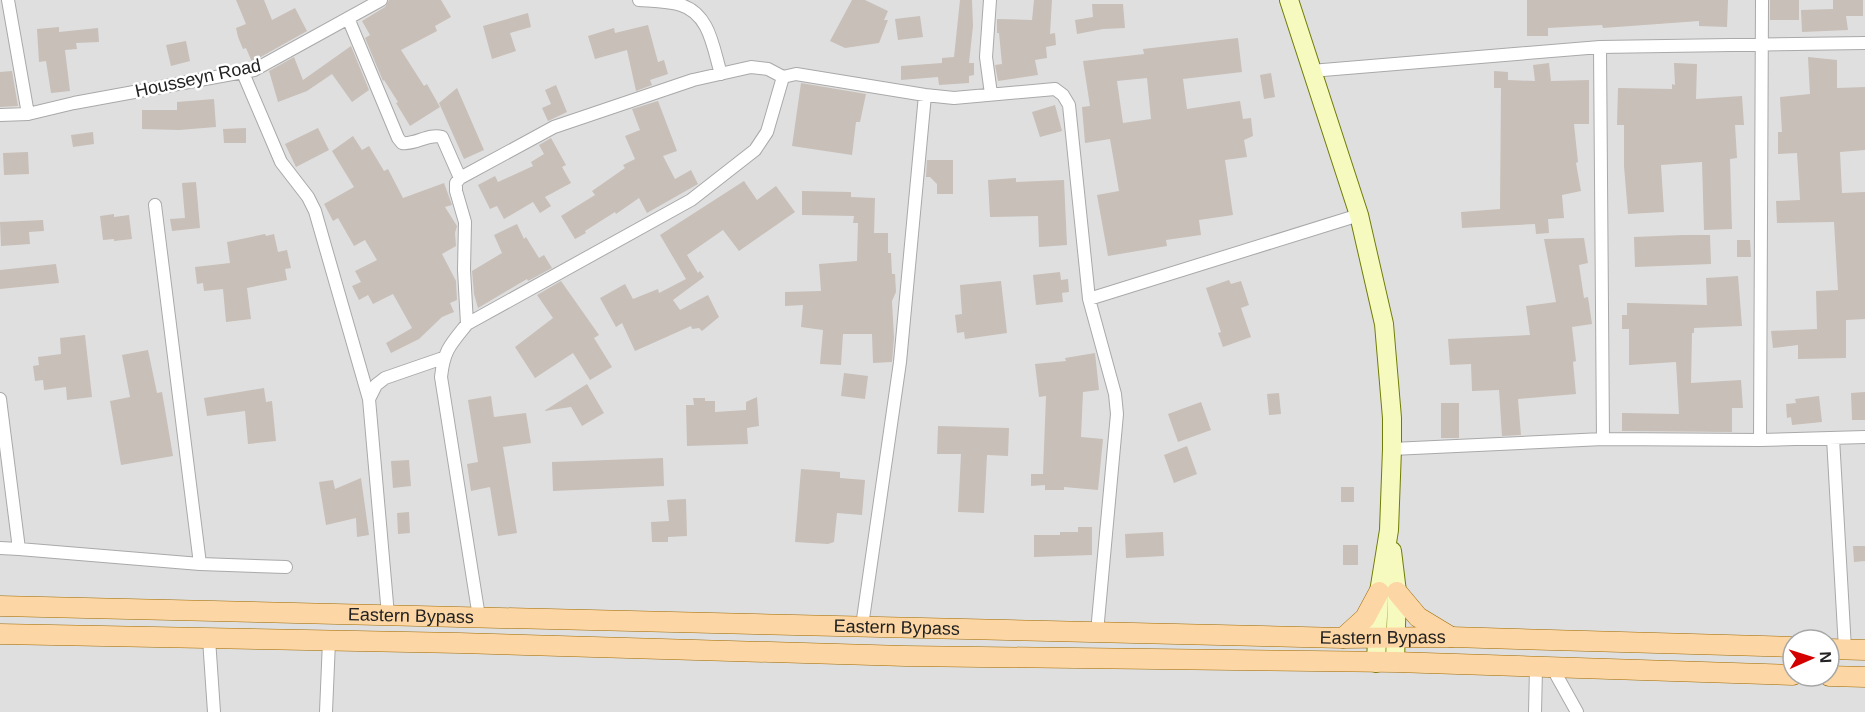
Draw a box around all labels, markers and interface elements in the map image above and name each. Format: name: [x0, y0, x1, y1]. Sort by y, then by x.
street label: Housseyn Road: [133, 55, 263, 101]
street label: Eastern Bypass: [348, 604, 474, 627]
street label: Eastern Bypass: [833, 616, 960, 639]
street label: Eastern Bypass: [1319, 627, 1446, 648]
north arrow: [1781, 628, 1841, 688]
text: N: [1817, 651, 1834, 663]

